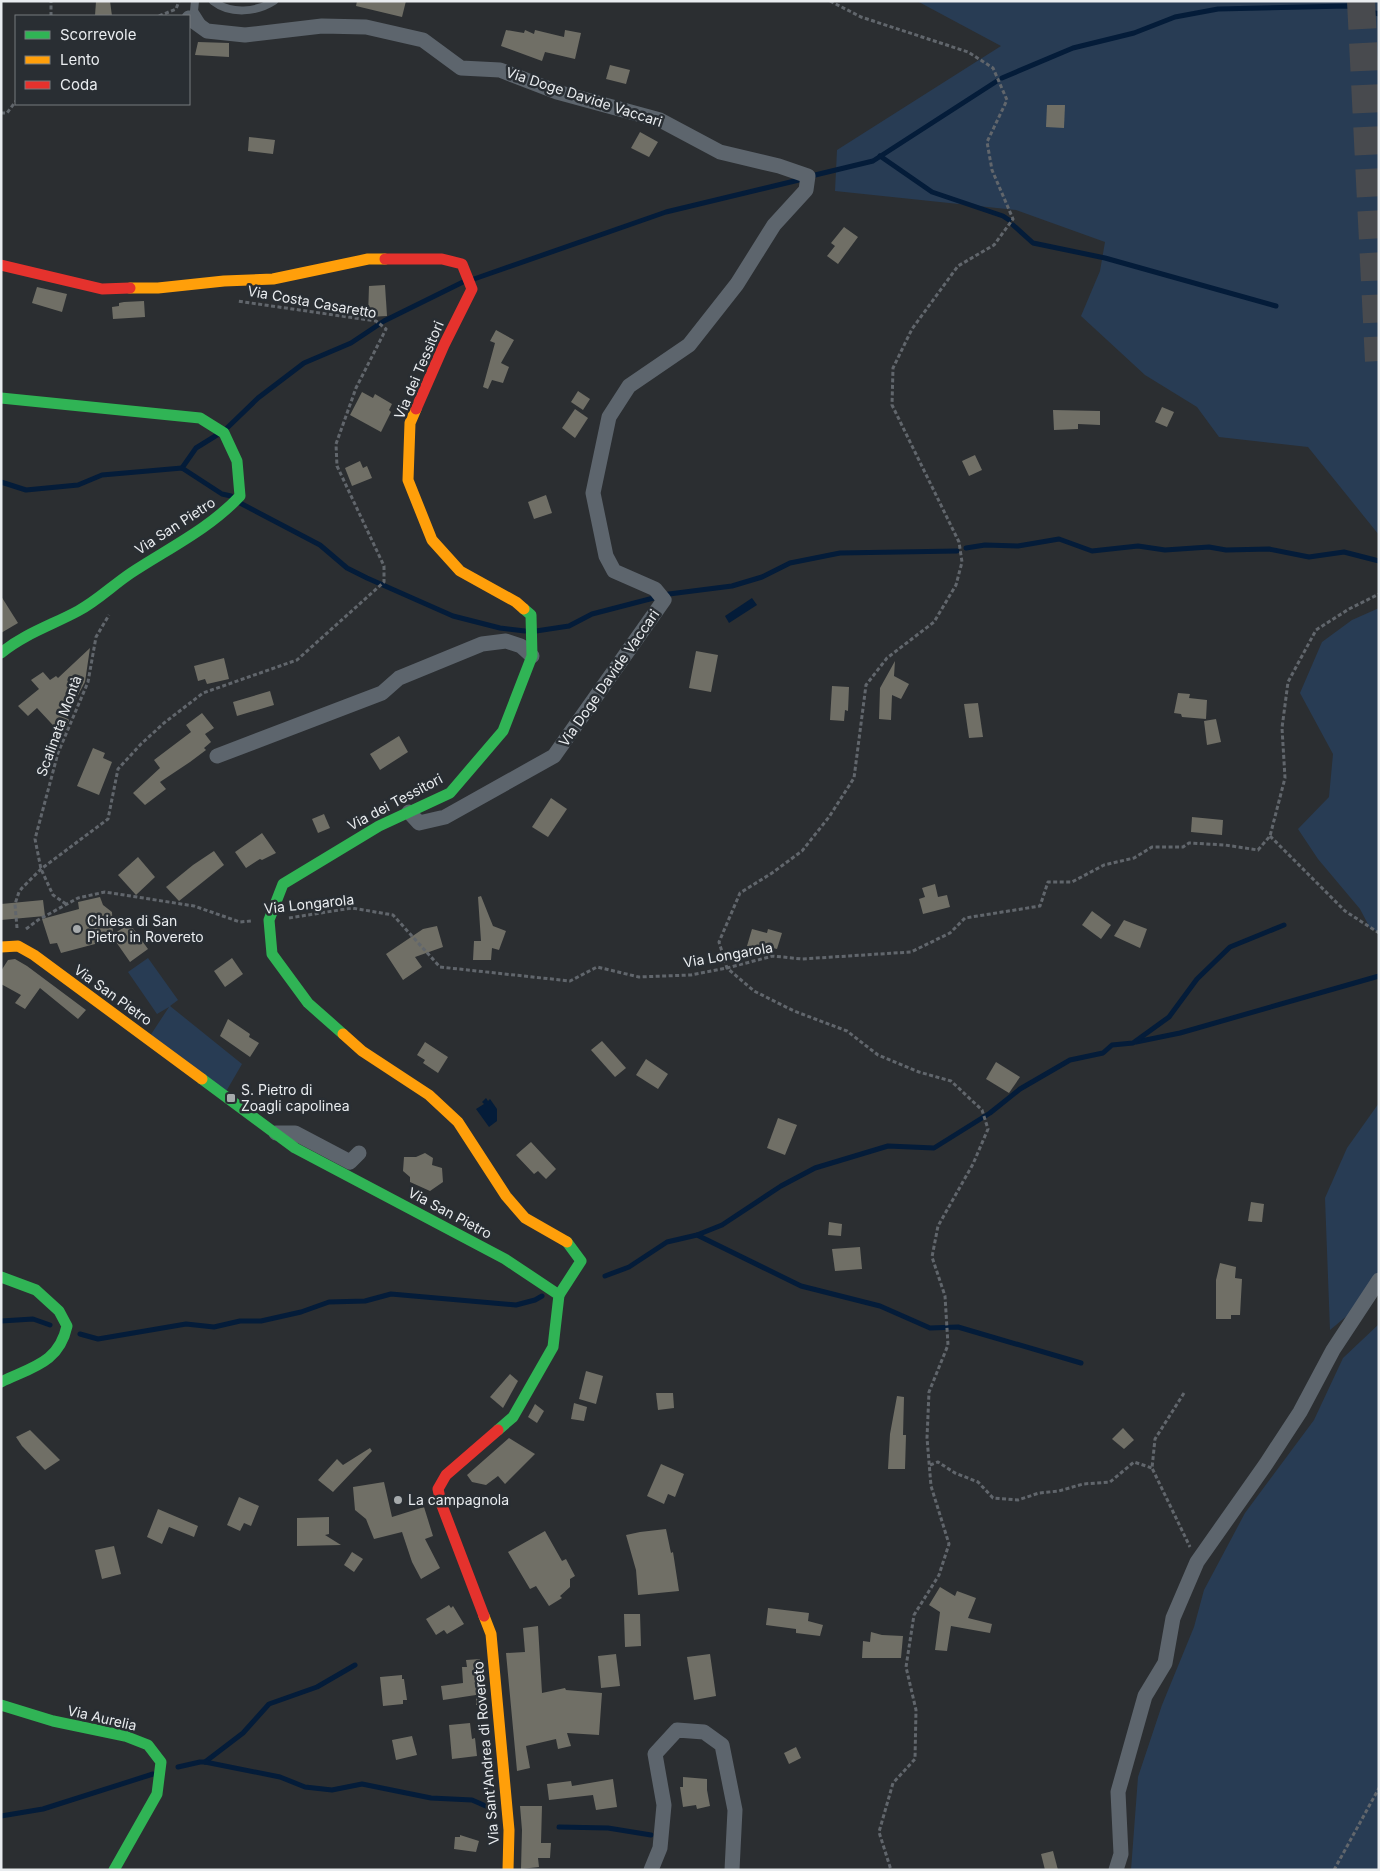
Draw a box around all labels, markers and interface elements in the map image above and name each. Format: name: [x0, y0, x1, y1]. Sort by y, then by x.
legend: [15, 15, 190, 105]
text: Scorrevole: [60, 25, 136, 44]
text: Lento: [60, 50, 100, 69]
street label: Via Doge Davide Vaccari: [504, 63, 664, 130]
text: Coda: [60, 75, 98, 94]
street label: Via Costa Casaretto: [246, 282, 378, 321]
street label: Via dei Tessitori: [390, 318, 447, 421]
street label: Via San Pietro: [131, 493, 218, 558]
street label: Via Doge Davide Vaccari: [555, 606, 662, 750]
street label: Scalinata Montà: [32, 673, 85, 779]
street label: Via dei Tessitori: [344, 769, 445, 834]
street label: Via Longarola: [263, 890, 355, 917]
place label: Chiesa di San Pietro in Rovereto: [87, 912, 204, 945]
marker: Chiesa di San Pietro in Rovereto: [71, 923, 83, 935]
street label: Via Longarola: [682, 938, 774, 971]
street label: Via San Pietro: [71, 961, 156, 1029]
place label: S. Pietro di Zoagli capolinea: [241, 1081, 350, 1114]
marker: S. Pietro di Zoagli capolinea: [225, 1092, 237, 1104]
street label: Via San Pietro: [405, 1183, 495, 1242]
place label: La campagnola: [408, 1491, 509, 1508]
marker: La campagnola: [392, 1494, 404, 1506]
street label: Via Sant'Andrea di Rovereto: [469, 1661, 502, 1845]
street label: Via Aurelia: [66, 1701, 138, 1734]

